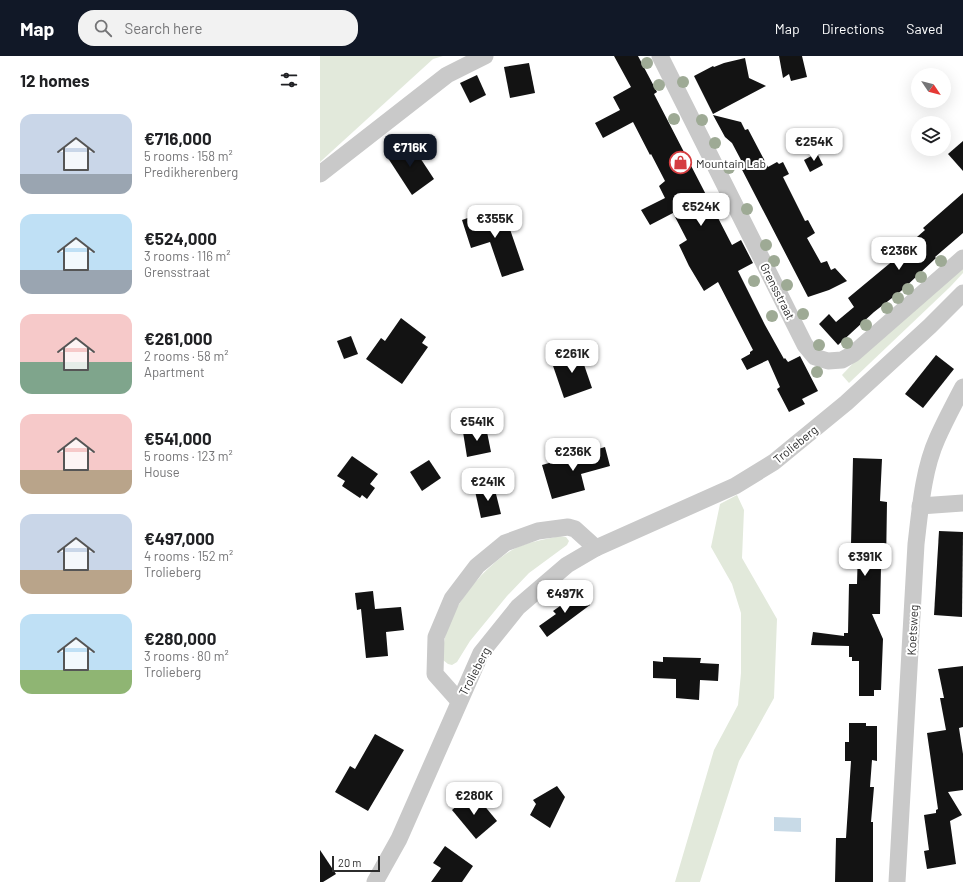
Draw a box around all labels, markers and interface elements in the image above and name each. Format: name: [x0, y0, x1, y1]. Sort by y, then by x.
search box: [78, 10, 358, 46]
text: Map: [20, 17, 54, 40]
icon: search: [92, 17, 114, 39]
text: Search here: [124, 19, 202, 37]
text: Map: [775, 20, 800, 37]
text: Directions: [822, 20, 884, 37]
text: Saved: [906, 20, 943, 37]
north arrow: [911, 68, 951, 108]
map controls: [911, 68, 951, 156]
icon: filters: [278, 69, 300, 91]
text: 12 homes: [20, 70, 90, 90]
button: layers: [911, 116, 951, 156]
text: €716,000: [144, 128, 212, 148]
pin: €254K: [786, 128, 842, 162]
icon: home: [52, 130, 100, 178]
text: €254K: [795, 133, 833, 149]
pin: €716K: [382, 134, 438, 168]
text: €716K: [393, 139, 427, 155]
text: 5 rooms · 158 m²: [144, 148, 233, 164]
shop icon: Mountain Lab: [667, 150, 693, 176]
place label: Mountain Lab: [696, 156, 766, 170]
text: Predikherenberg: [144, 164, 238, 180]
pin: €524K: [673, 193, 729, 227]
text: €524K: [682, 198, 720, 214]
pin: €355K: [467, 205, 523, 239]
text: €355K: [476, 210, 514, 226]
text: €524,000: [144, 228, 217, 248]
icon: home: [52, 230, 100, 278]
pin: €236K: [871, 237, 927, 271]
text: €236K: [880, 242, 918, 258]
text: 3 rooms · 116 m²: [144, 248, 231, 264]
street label: Grensstraat: [758, 261, 798, 321]
text: Grensstraat: [144, 264, 210, 280]
text: €261,000: [144, 328, 212, 348]
icon: home: [52, 330, 100, 378]
pin: €261K: [544, 340, 600, 374]
text: €261K: [554, 345, 590, 361]
text: 2 rooms · 58 m²: [144, 348, 228, 364]
text: Apartment: [144, 364, 205, 380]
pin: €541K: [449, 408, 505, 442]
text: €541K: [460, 413, 494, 429]
street label: Trolieberg: [770, 422, 820, 466]
text: €541,000: [144, 428, 212, 448]
icon: home: [52, 430, 100, 478]
pin: €236K: [545, 438, 601, 472]
text: €236K: [554, 443, 592, 459]
text: 5 rooms · 123 m²: [144, 448, 233, 464]
text: House: [144, 464, 180, 480]
pin: €241K: [460, 468, 516, 502]
text: €241K: [471, 473, 505, 489]
text: €497,000: [144, 528, 215, 548]
icon: home: [52, 530, 100, 578]
pin: €391K: [837, 543, 893, 577]
text: 4 rooms · 152 m²: [144, 548, 233, 564]
text: €391K: [848, 548, 882, 564]
text: Trolieberg: [144, 564, 201, 580]
pin: €497K: [537, 580, 593, 614]
text: €497K: [546, 585, 584, 601]
street label: Koetsweg: [904, 604, 920, 656]
text: €280,000: [144, 628, 216, 648]
icon: home: [52, 630, 100, 678]
street label: Trolieberg: [455, 644, 493, 698]
text: 3 rooms · 80 m²: [144, 648, 229, 664]
text: Trolieberg: [144, 664, 201, 680]
pin: €280K: [446, 782, 502, 816]
text: €280K: [455, 787, 493, 803]
scale bar: [332, 854, 380, 873]
text: 20 m: [338, 856, 361, 869]

